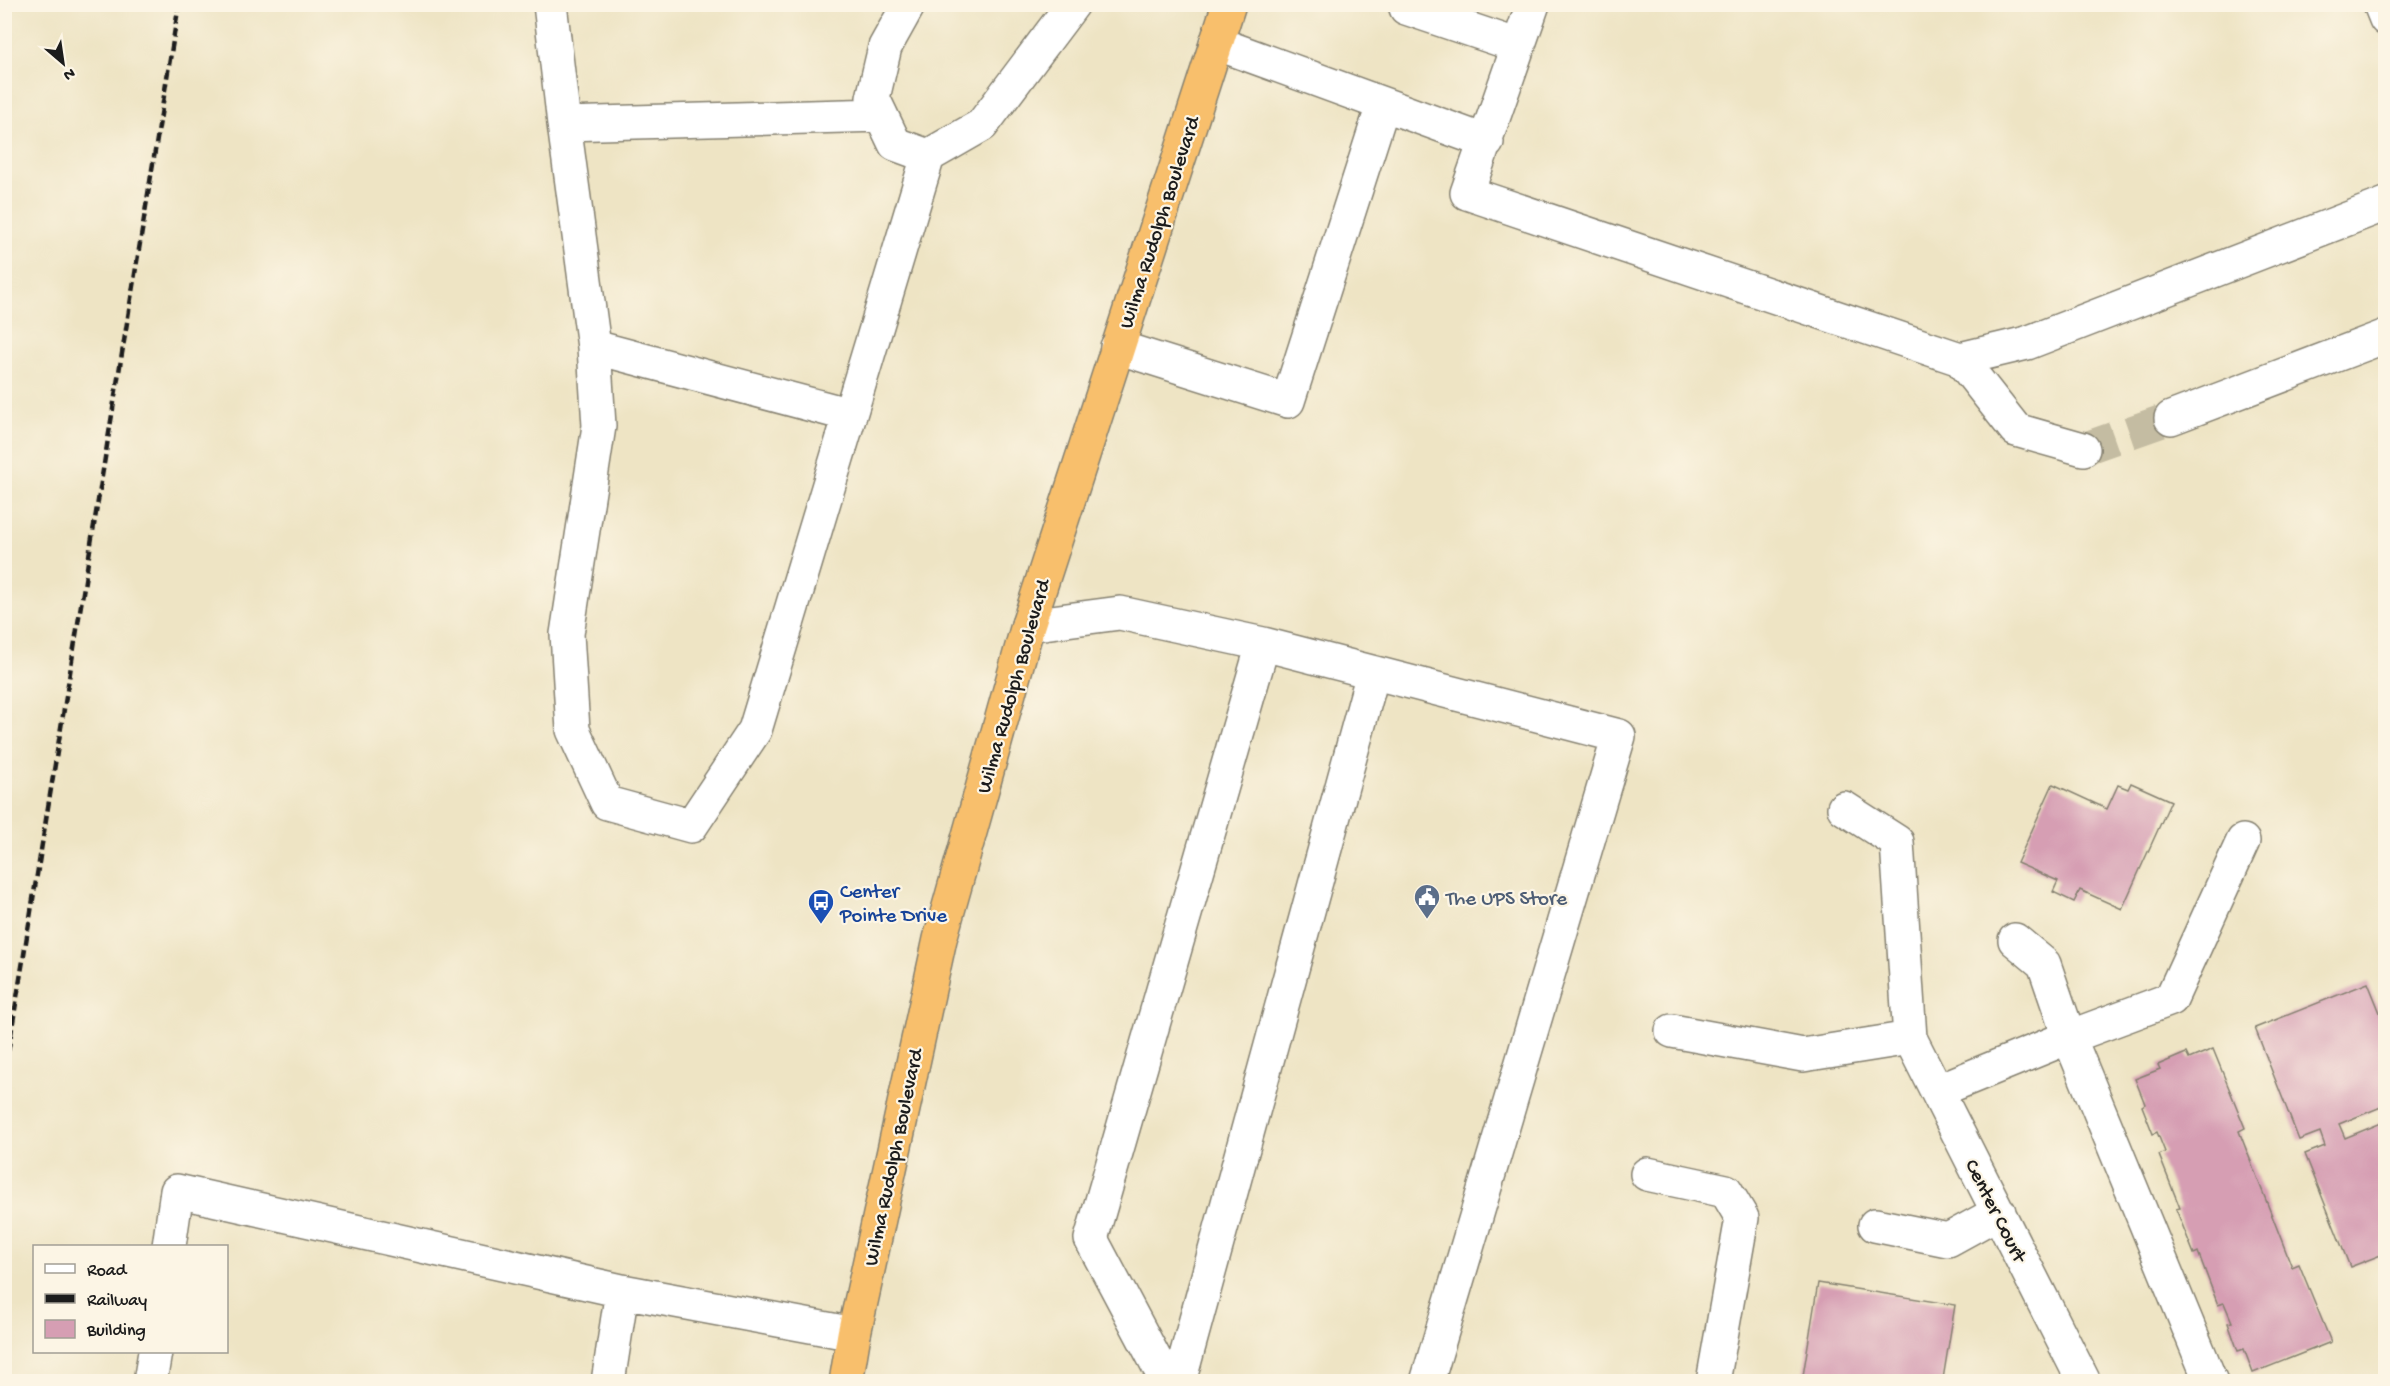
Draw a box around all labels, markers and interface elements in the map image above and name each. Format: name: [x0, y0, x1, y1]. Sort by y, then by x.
north arrow: [33, 33, 93, 93]
text: N: [59, 62, 78, 84]
street label: Wilma Rudolph Boulevard: [1115, 112, 1208, 332]
street label: Wilma Rudolph Boulevard: [973, 575, 1058, 797]
place label: Center Pointe Drive: [839, 881, 948, 930]
public building icon: The UPS Store: [1412, 882, 1442, 920]
bus stop icon: Center Pointe Drive: [806, 887, 836, 925]
place label: The UPS Store: [1445, 888, 1568, 913]
street label: Wilma Rudolph Boulevard: [860, 1045, 931, 1269]
street label: Center Court: [1957, 1156, 2032, 1269]
legend: [33, 1245, 228, 1353]
text: Road: [87, 1261, 128, 1282]
text: Railway: [87, 1291, 147, 1312]
text: Building: [86, 1321, 146, 1342]

